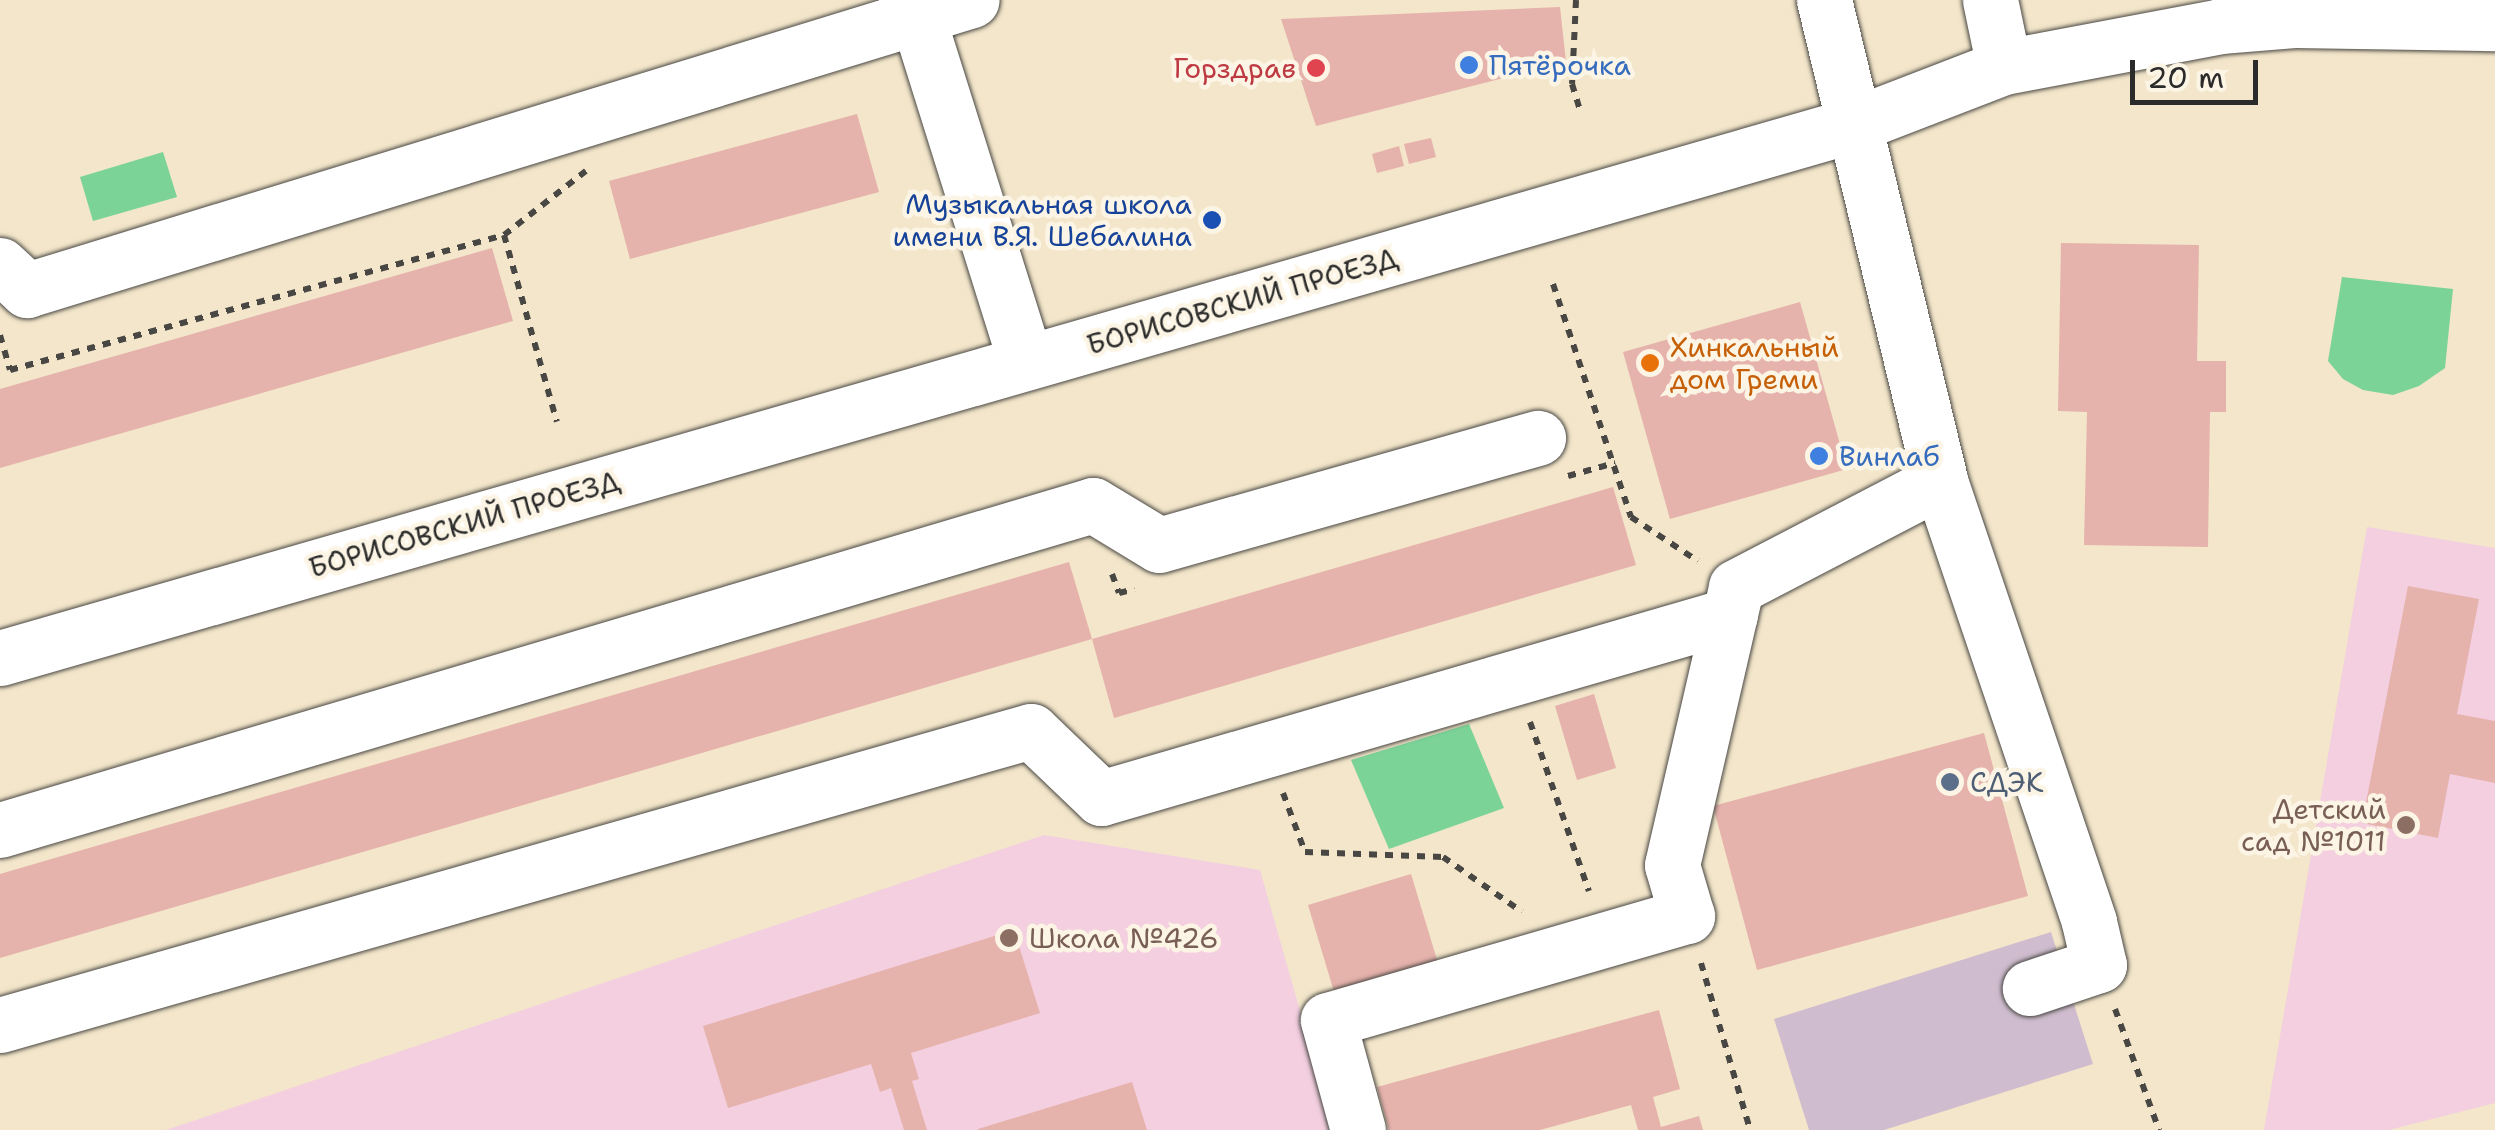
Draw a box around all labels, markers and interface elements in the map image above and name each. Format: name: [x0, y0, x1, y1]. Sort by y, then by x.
scale bar: [2135, 40, 2262, 102]
place label: Пятёрочка: [1489, 48, 1631, 82]
place label: Горздрав: [1173, 51, 1296, 85]
marker: Пятёрочка: [1458, 54, 1480, 76]
marker: Горздрав: [1305, 57, 1327, 79]
text: 20 m: [2147, 57, 2224, 98]
place label: Музыкальная школа имени В.Я. Шебалина: [892, 187, 1192, 253]
marker: Музыкальная школа имени В.Я. Шебалина: [1201, 209, 1223, 231]
street label: БОРИСОВСКИЙ ПРОЕЗД: [1083, 240, 1401, 362]
place label: Хинкальный дом Греми: [1670, 330, 1839, 396]
marker: Хинкальный дом Греми: [1639, 352, 1661, 374]
place label: Винлаб: [1839, 439, 1940, 473]
marker: Винлаб: [1808, 445, 1830, 467]
street label: БОРИСОВСКИЙ ПРОЕЗД: [305, 463, 623, 585]
place label: СДЭК: [1970, 765, 2044, 799]
marker: СДЭК: [1939, 771, 1961, 793]
place label: Детский сад №1011: [2241, 792, 2386, 858]
marker: Детский сад №1011: [2395, 814, 2417, 836]
place label: Школа №426: [1029, 921, 1219, 955]
marker: Школа №426: [998, 927, 1020, 949]

